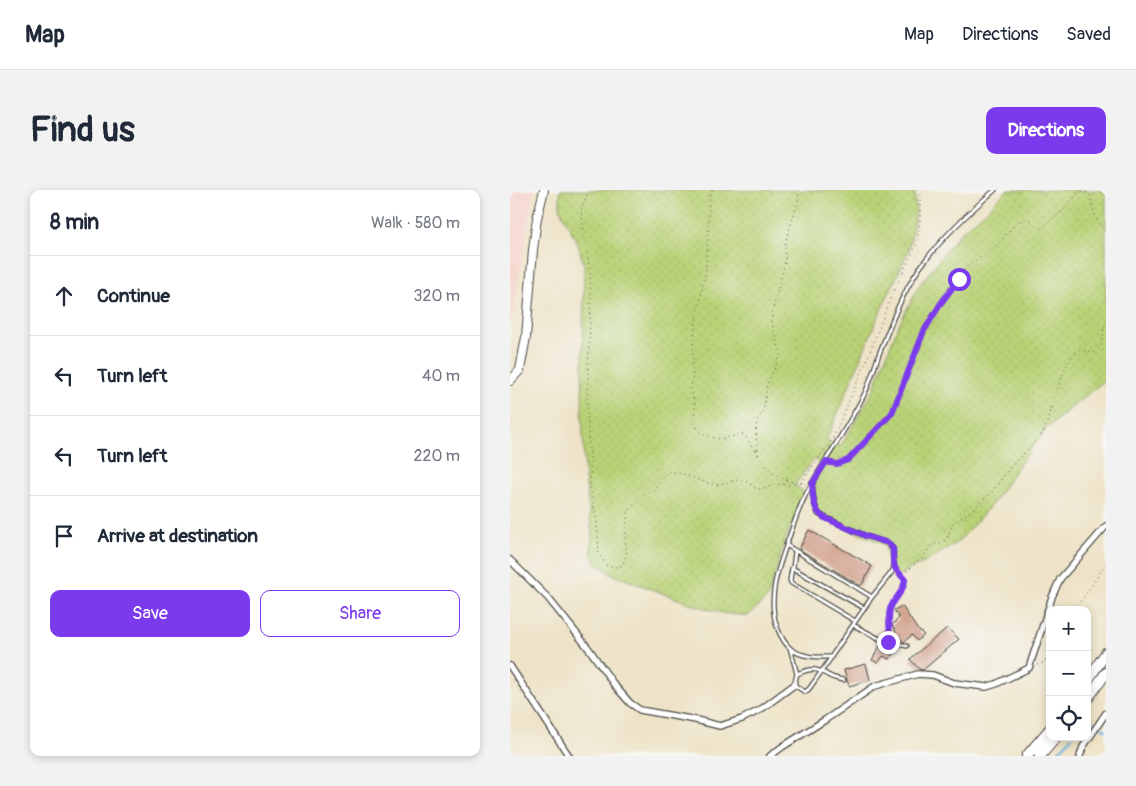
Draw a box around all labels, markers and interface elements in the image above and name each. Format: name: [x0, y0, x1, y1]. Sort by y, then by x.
text: Map: [25, 20, 65, 49]
text: Map: [904, 23, 934, 46]
text: Directions: [962, 23, 1038, 46]
text: Saved: [1066, 23, 1111, 46]
button: Directions: [986, 107, 1106, 154]
text: Find us: [30, 108, 135, 152]
text: 8 min: [50, 209, 99, 236]
text: Walk · 580 m: [371, 213, 460, 233]
route start: [948, 268, 971, 291]
icon: ahead: [50, 282, 78, 310]
text: Continue: [97, 284, 170, 308]
text: 320 m: [414, 286, 460, 306]
icon: left: [50, 362, 78, 390]
text: Turn left: [97, 364, 167, 388]
text: 40 m: [422, 366, 460, 386]
icon: left: [50, 442, 78, 470]
text: Turn left: [97, 444, 167, 468]
text: 220 m: [414, 446, 460, 466]
icon: arrive: [50, 522, 78, 550]
text: Arrive at destination: [97, 524, 258, 548]
button: Save: [50, 590, 250, 637]
button: Share: [260, 590, 460, 637]
map controls: [1046, 606, 1091, 741]
button: +: [1046, 606, 1091, 651]
route end: [877, 631, 900, 654]
button: −: [1046, 651, 1091, 696]
button: locate: [1046, 696, 1091, 741]

